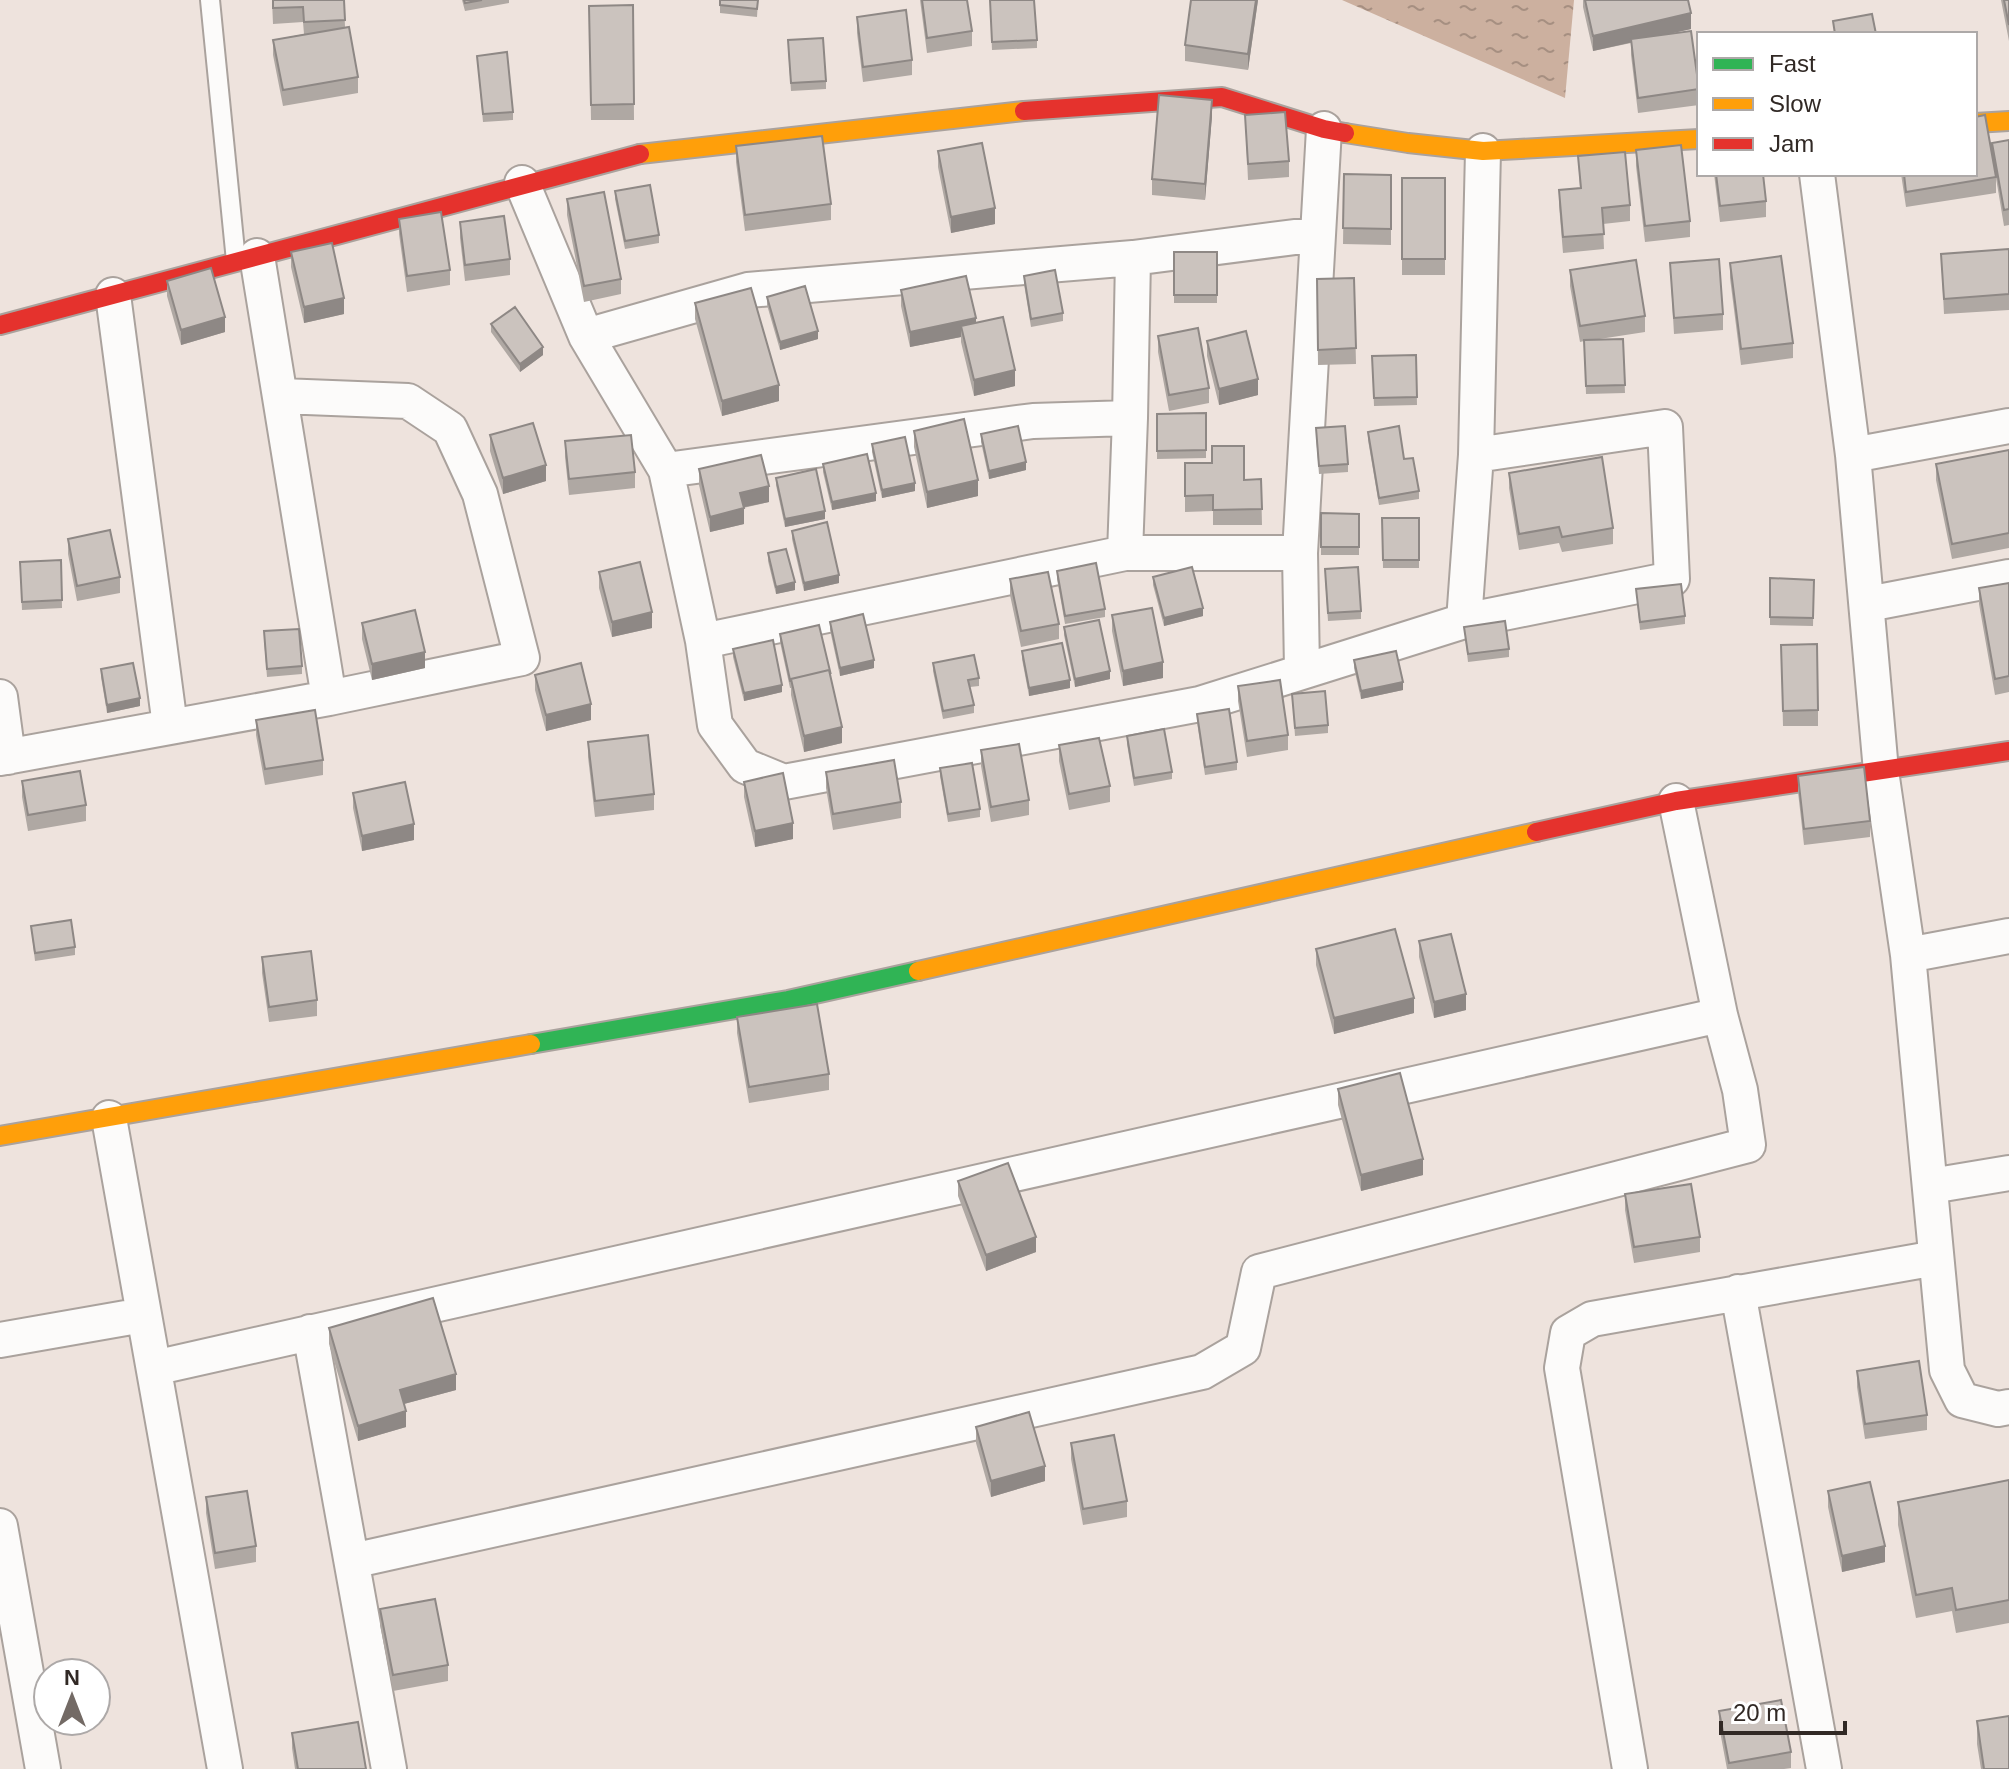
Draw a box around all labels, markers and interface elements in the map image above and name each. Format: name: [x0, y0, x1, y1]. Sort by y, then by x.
legend: [1697, 32, 1977, 176]
text: Fast: [1769, 50, 1816, 77]
text: Slow: [1769, 90, 1822, 117]
text: Jam: [1769, 130, 1814, 157]
north arrow: [32, 1657, 112, 1737]
text: N: [64, 1665, 80, 1690]
scale bar: [1721, 1685, 1845, 1735]
text: 20 m: [1733, 1699, 1786, 1726]

